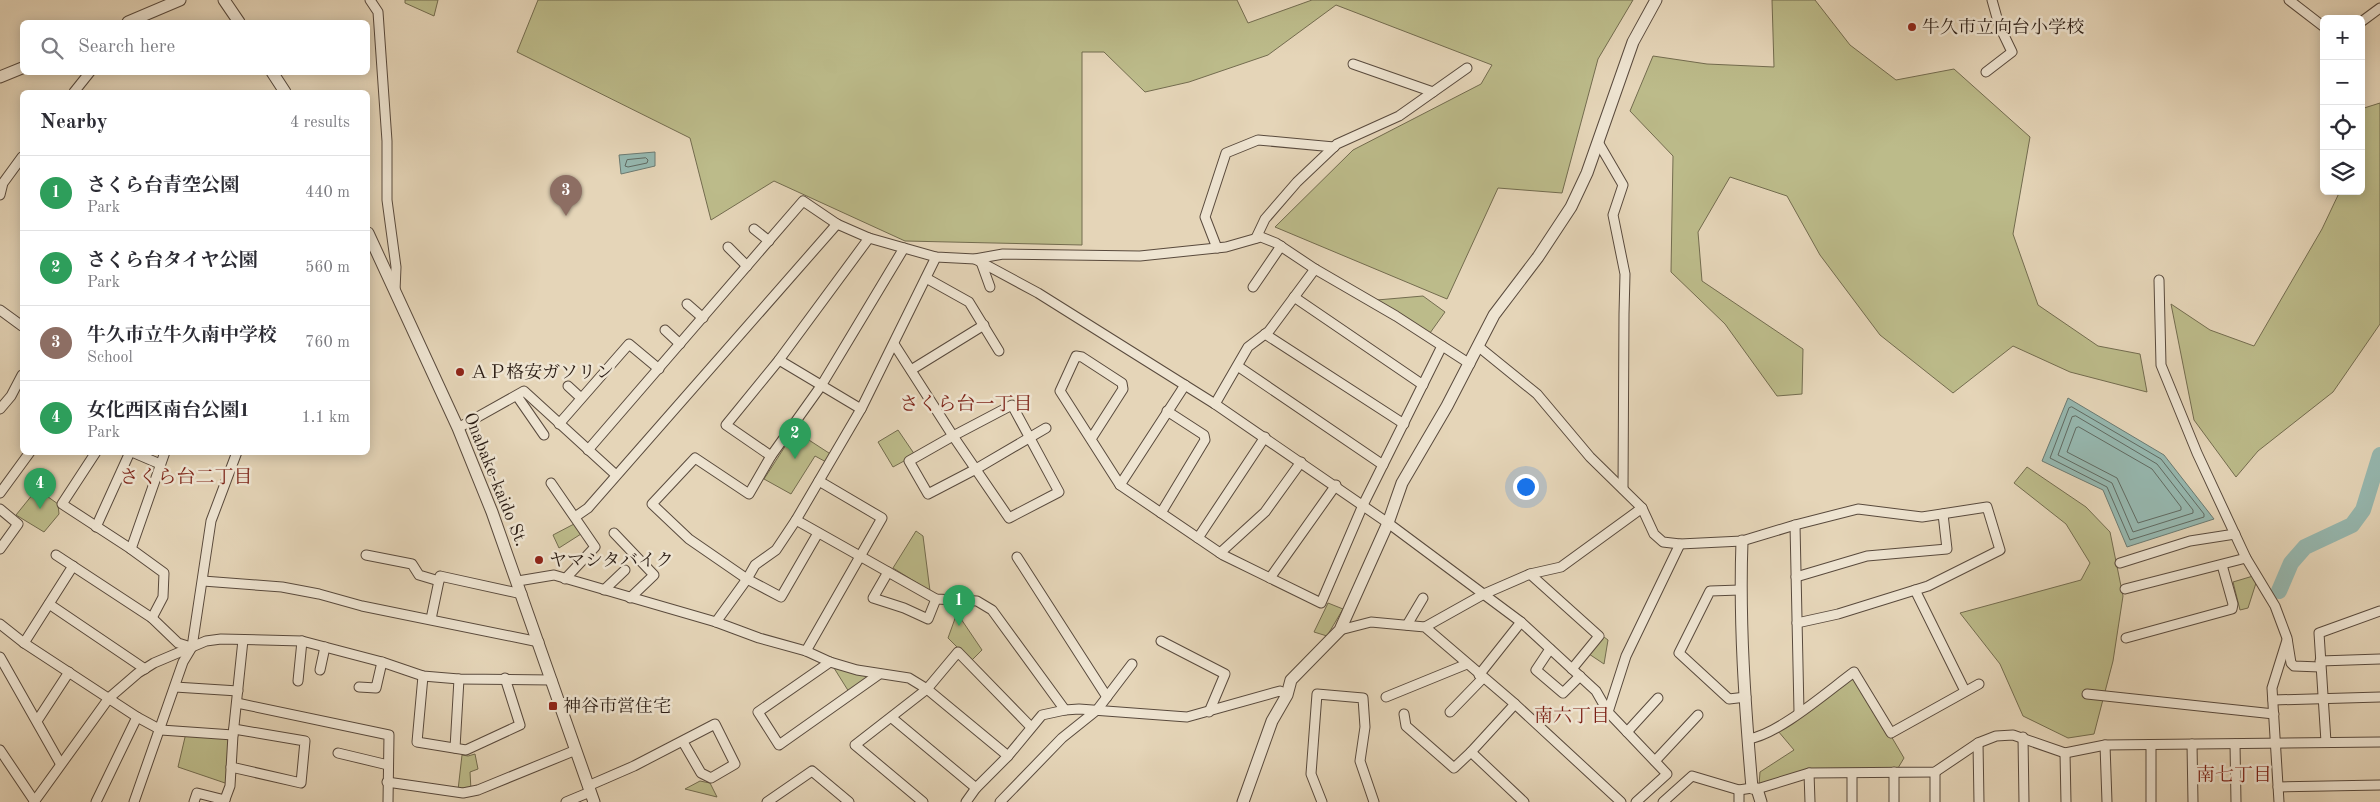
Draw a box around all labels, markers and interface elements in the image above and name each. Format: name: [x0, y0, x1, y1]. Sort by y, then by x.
map controls: [2320, 15, 2365, 195]
button: +: [2320, 15, 2365, 60]
place label: 牛久市立向台小学校: [1922, 17, 2084, 37]
search box: [20, 20, 370, 75]
marker: 牛久市立向台小学校: [1906, 21, 1918, 33]
icon: search: [38, 34, 66, 62]
text: Search here: [78, 38, 175, 57]
button: −: [2320, 60, 2365, 105]
button: locate: [2320, 105, 2365, 150]
text: Nearby: [40, 112, 108, 133]
text: 4 results: [290, 115, 350, 131]
button: layers: [2320, 150, 2365, 195]
pin: 3: [550, 175, 582, 216]
text: さくら台青空公園: [87, 177, 239, 196]
text: 1: [51, 185, 61, 201]
text: 440 m: [305, 185, 350, 201]
text: Park: [87, 200, 120, 216]
text: さくら台タイヤ公園: [87, 252, 258, 271]
text: 2: [51, 260, 61, 276]
text: 560 m: [305, 260, 350, 276]
text: Park: [87, 275, 120, 291]
text: 牛久市立牛久南中学校: [87, 327, 277, 346]
text: 3: [51, 335, 61, 351]
text: 760 m: [305, 335, 350, 351]
text: School: [87, 350, 133, 366]
place label: ＡＰ格安ガソリン: [470, 362, 614, 382]
marker: ＡＰ格安ガソリン: [454, 366, 466, 378]
district label: さくら台一丁目: [899, 393, 1033, 415]
text: 女化西区南台公園1: [87, 402, 250, 421]
text: 4: [51, 410, 61, 426]
text: 1.1 km: [301, 410, 350, 426]
street label: Onabake-kaido St.: [460, 410, 530, 549]
pin: 2: [779, 418, 811, 459]
text: Park: [87, 425, 120, 441]
district label: さくら台二丁目: [119, 466, 253, 488]
pin: 4: [24, 468, 56, 509]
your location: [1513, 474, 1539, 500]
place label: ヤマシタバイク: [549, 552, 674, 570]
marker: ヤマシタバイク: [533, 554, 545, 566]
pin: 1: [943, 585, 975, 626]
place label: 神谷市営住宅: [563, 696, 671, 716]
marker: 神谷市営住宅: [547, 700, 559, 712]
district label: 南六丁目: [1534, 705, 1610, 727]
district label: 南七丁目: [2196, 764, 2272, 786]

